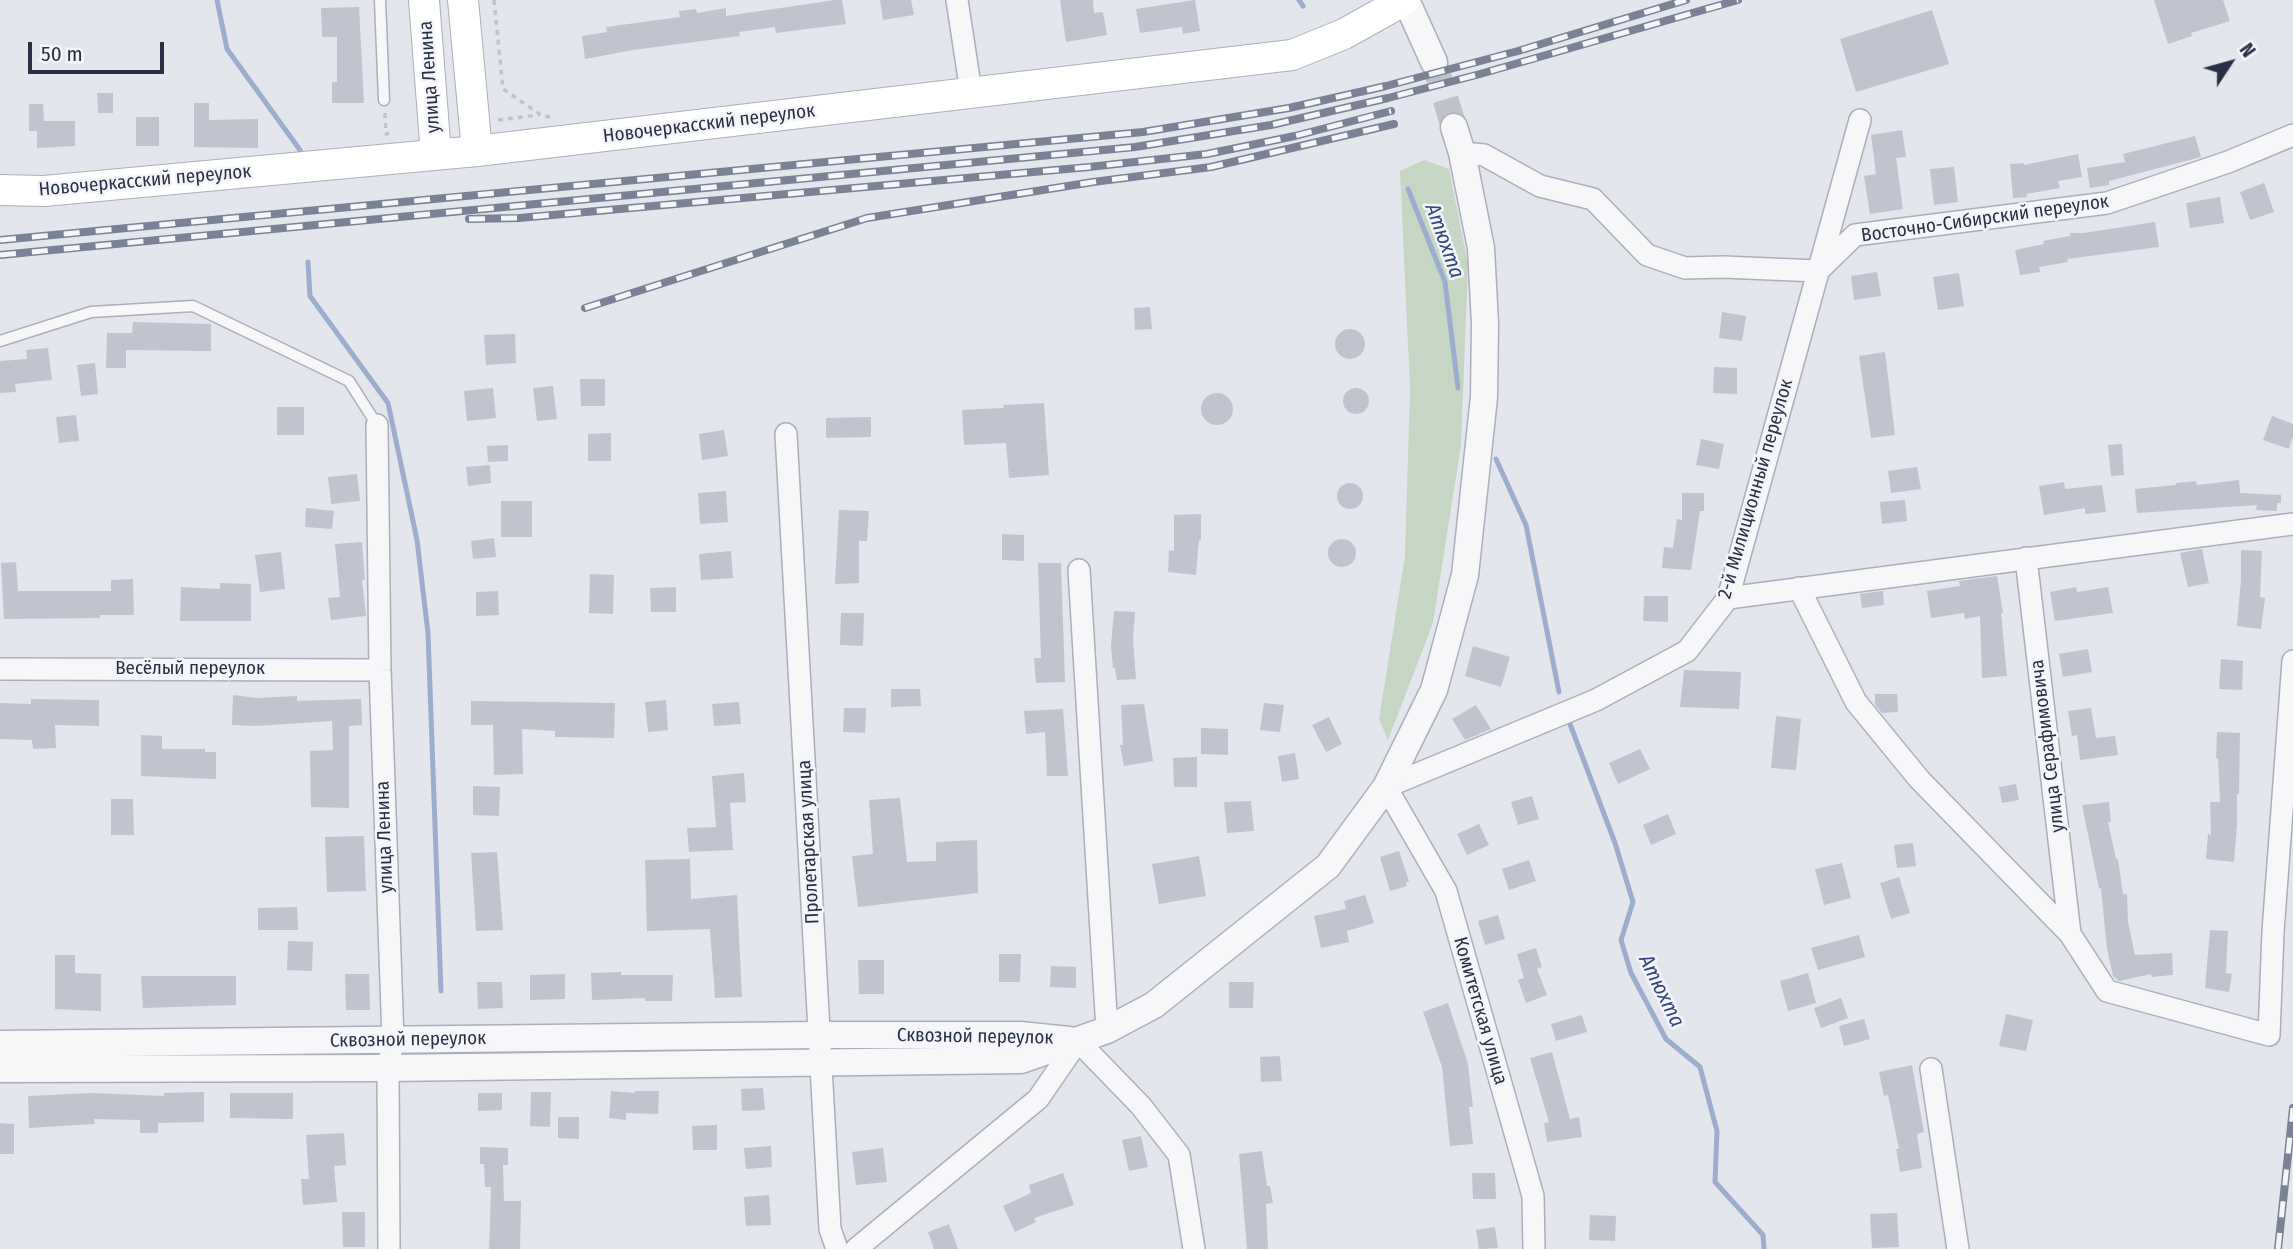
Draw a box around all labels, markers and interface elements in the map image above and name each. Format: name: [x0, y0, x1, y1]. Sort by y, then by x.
street label: улица Ленина: [415, 20, 445, 134]
scale bar: [32, 28, 168, 72]
north arrow: [2195, 28, 2265, 98]
text: N: [2235, 39, 2260, 62]
text: 50 m: [41, 41, 83, 67]
street label: Новочеркасский переулок: [602, 100, 816, 148]
street label: Новочеркасский переулок: [38, 160, 252, 202]
street label: Восточно-Сибирский переулок: [1860, 190, 2110, 248]
water label: Атюхта: [1419, 200, 1469, 282]
street label: 2-й Милиционный переулок: [1714, 377, 1798, 601]
street label: Весёлый переулок: [115, 658, 265, 680]
street label: улица Серафимовича: [2026, 658, 2070, 834]
street label: Пролетарская улица: [793, 759, 825, 925]
street label: улица Ленина: [372, 780, 398, 894]
street label: Комитетская улица: [1448, 935, 1512, 1087]
water label: Атюхта: [1633, 951, 1689, 1031]
street label: Сквозной переулок: [897, 1024, 1053, 1050]
street label: Сквозной переулок: [330, 1027, 486, 1053]

